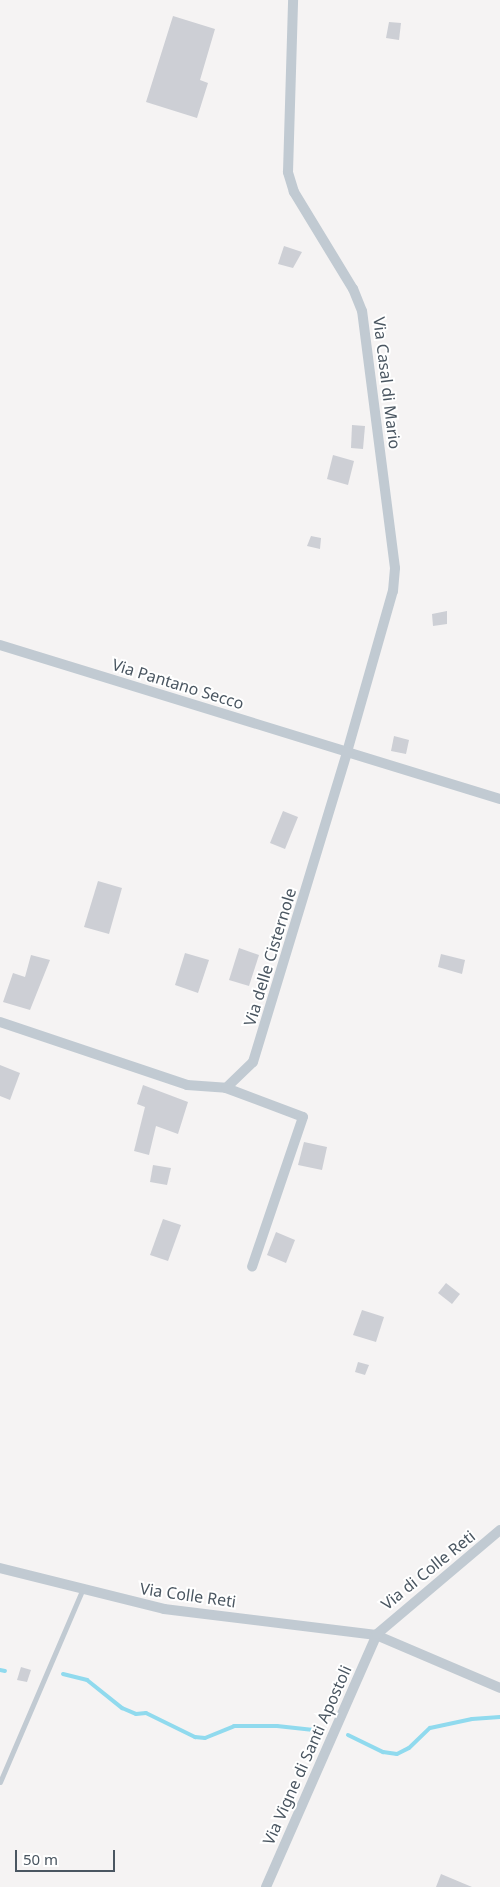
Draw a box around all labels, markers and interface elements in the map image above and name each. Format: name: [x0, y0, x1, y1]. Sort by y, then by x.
street label: Via Casal di Mario: [369, 316, 405, 450]
street label: Via Pantano Secco: [110, 655, 246, 713]
street label: Via delle Cisternole: [240, 886, 300, 1028]
street label: Via di Colle Reti: [377, 1526, 479, 1614]
street label: Via Colle Reti: [139, 1579, 237, 1611]
street label: Via Vigne di Santi Apostoli: [259, 1662, 355, 1848]
scale bar: [18, 1840, 118, 1872]
text: 50 m: [23, 1849, 58, 1869]

